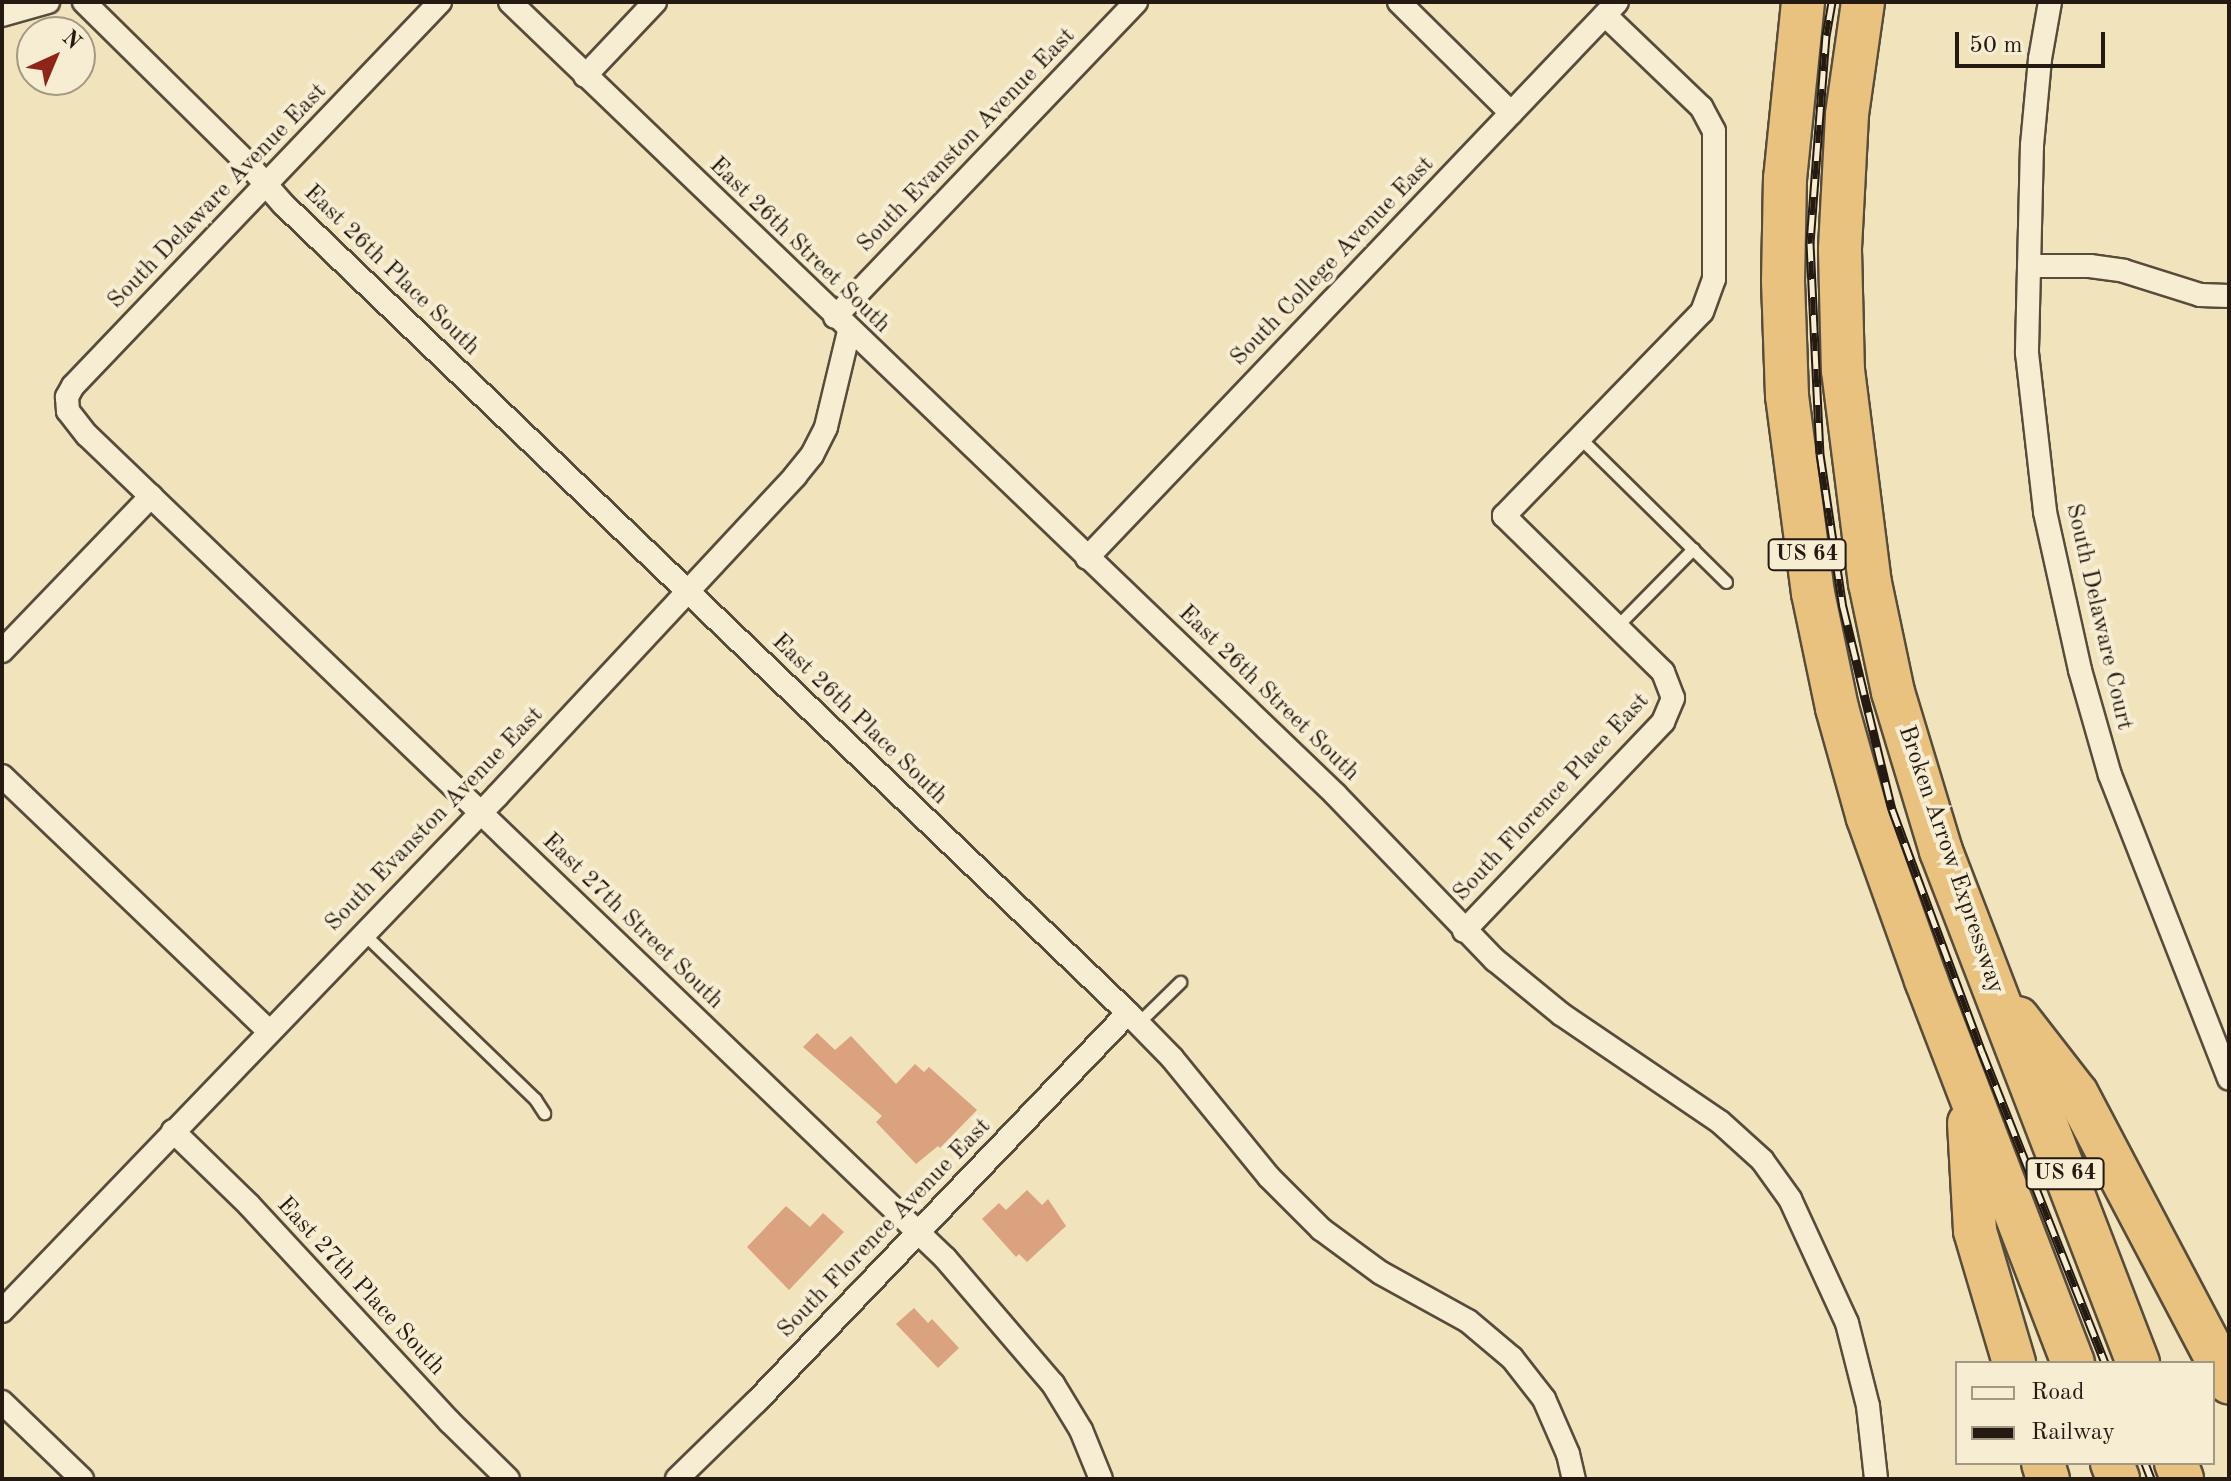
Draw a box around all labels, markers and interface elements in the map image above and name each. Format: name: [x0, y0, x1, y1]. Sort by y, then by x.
north arrow: [16, 16, 96, 96]
scale bar: [1959, 16, 2109, 66]
street label: South Evanston Avenue East: [852, 22, 1082, 260]
text: N: [58, 26, 85, 54]
text: 50 m: [1969, 34, 2023, 58]
street label: South Delaware Avenue East: [102, 78, 334, 316]
street label: South College Avenue East: [1225, 151, 1441, 373]
street label: East 26th Street South: [702, 152, 896, 340]
street label: East 26th Place South: [297, 179, 485, 363]
street label: South Delaware Court: [2058, 501, 2138, 733]
road number: US 64: [1767, 537, 1847, 573]
street label: East 26th Street South: [1171, 600, 1365, 788]
street label: East 26th Place South: [765, 628, 953, 812]
street label: South Florence Place East: [1448, 688, 1656, 908]
street label: South Evanston Avenue East: [320, 701, 550, 939]
street label: Broken Arrow Expressway: [1891, 722, 2009, 998]
street label: East 27th Street South: [535, 828, 729, 1016]
street label: South Florence Avenue East: [772, 1113, 998, 1345]
road number: US 64: [2025, 1156, 2105, 1192]
street label: East 27th Place South: [270, 1192, 450, 1382]
legend: [1955, 1361, 2215, 1465]
text: Road: [2031, 1381, 2084, 1405]
text: Railway: [2031, 1421, 2115, 1445]

